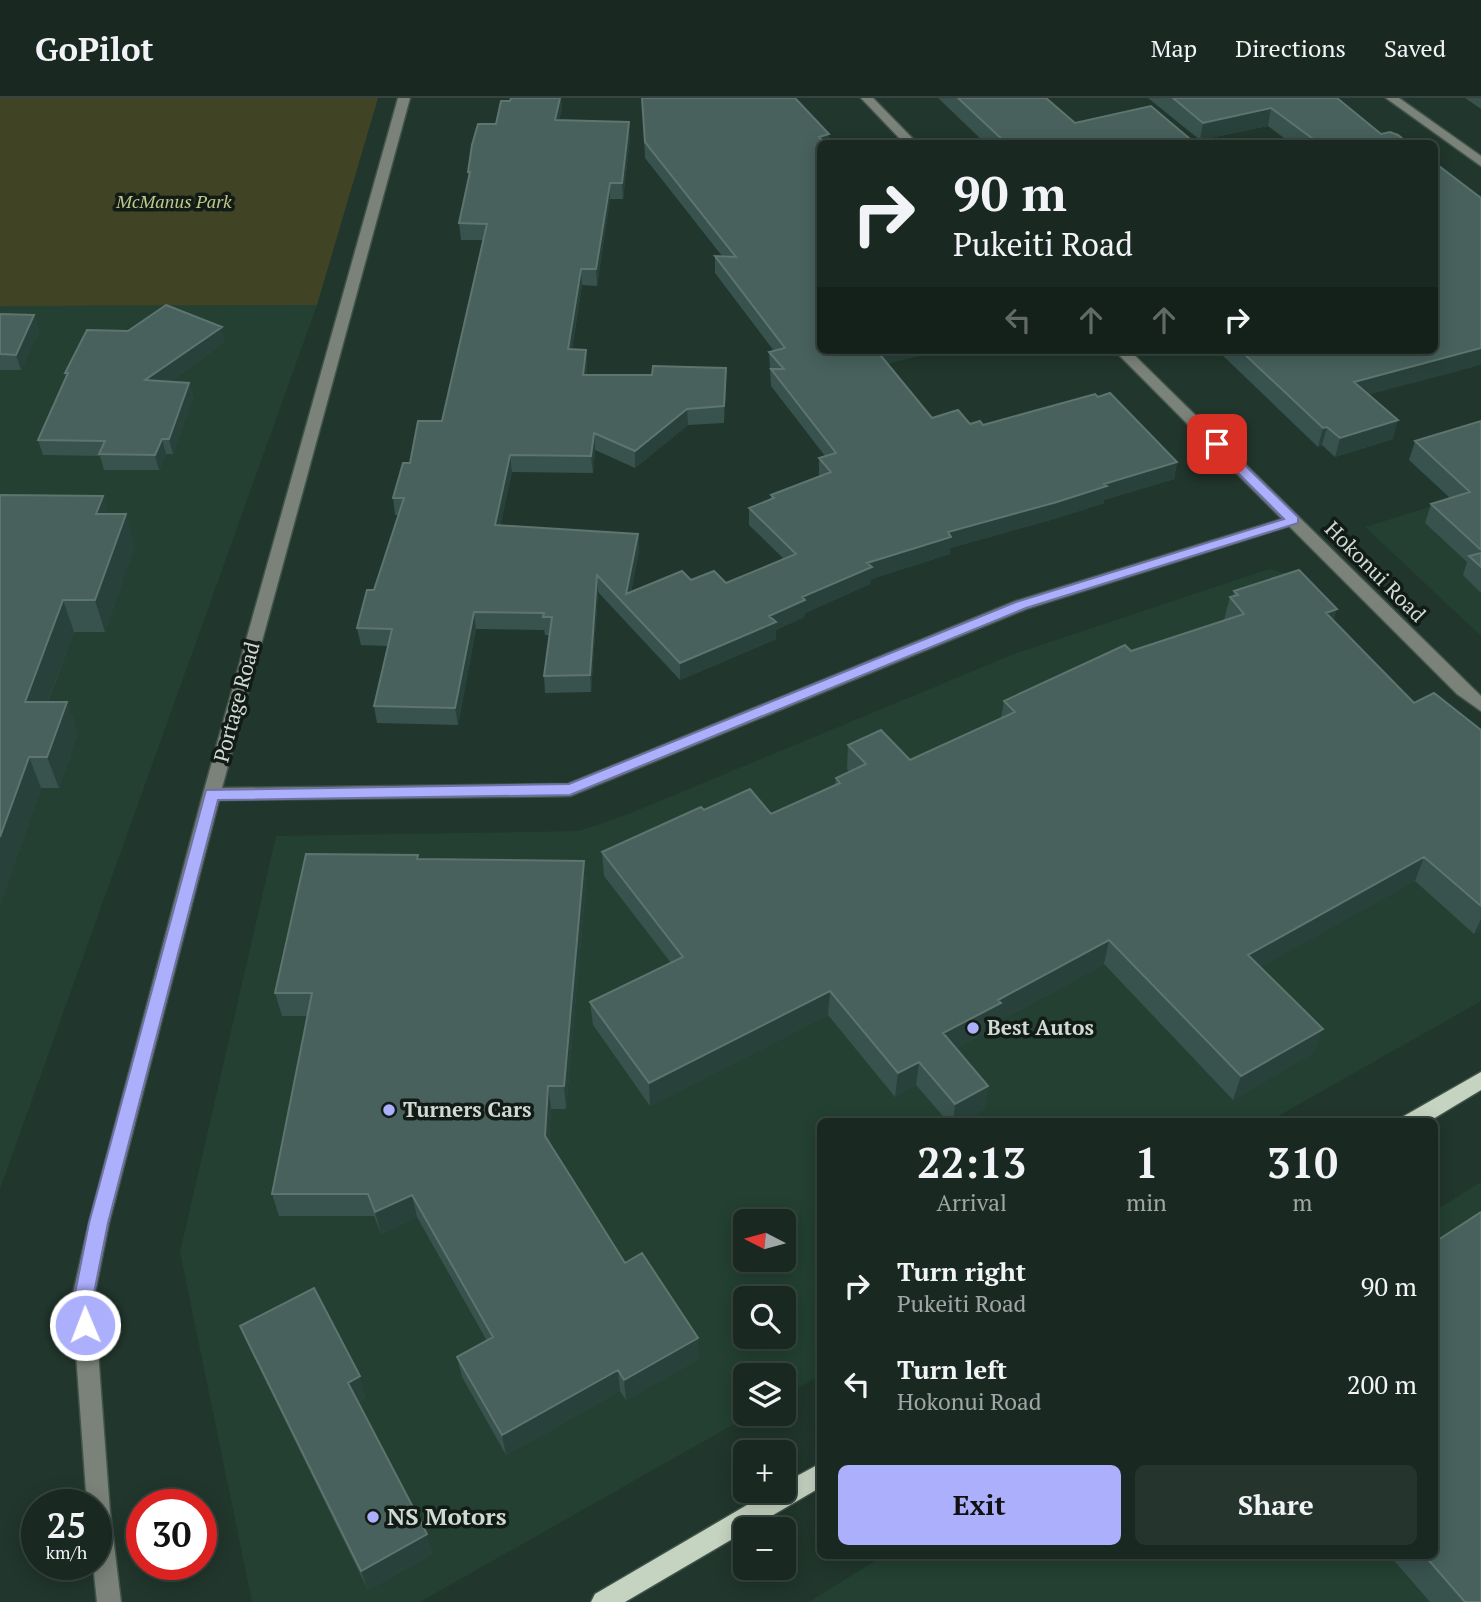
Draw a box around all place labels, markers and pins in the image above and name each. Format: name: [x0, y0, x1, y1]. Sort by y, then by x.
pin: [1187, 414, 1247, 474]
place label: Best Autos: [987, 1013, 1094, 1041]
marker: Best Autos: [965, 1020, 981, 1036]
place label: Turners Cars: [403, 1095, 531, 1123]
marker: Turners Cars: [381, 1102, 397, 1118]
place label: NS Motors: [387, 1500, 507, 1532]
marker: NS Motors: [365, 1509, 381, 1525]

